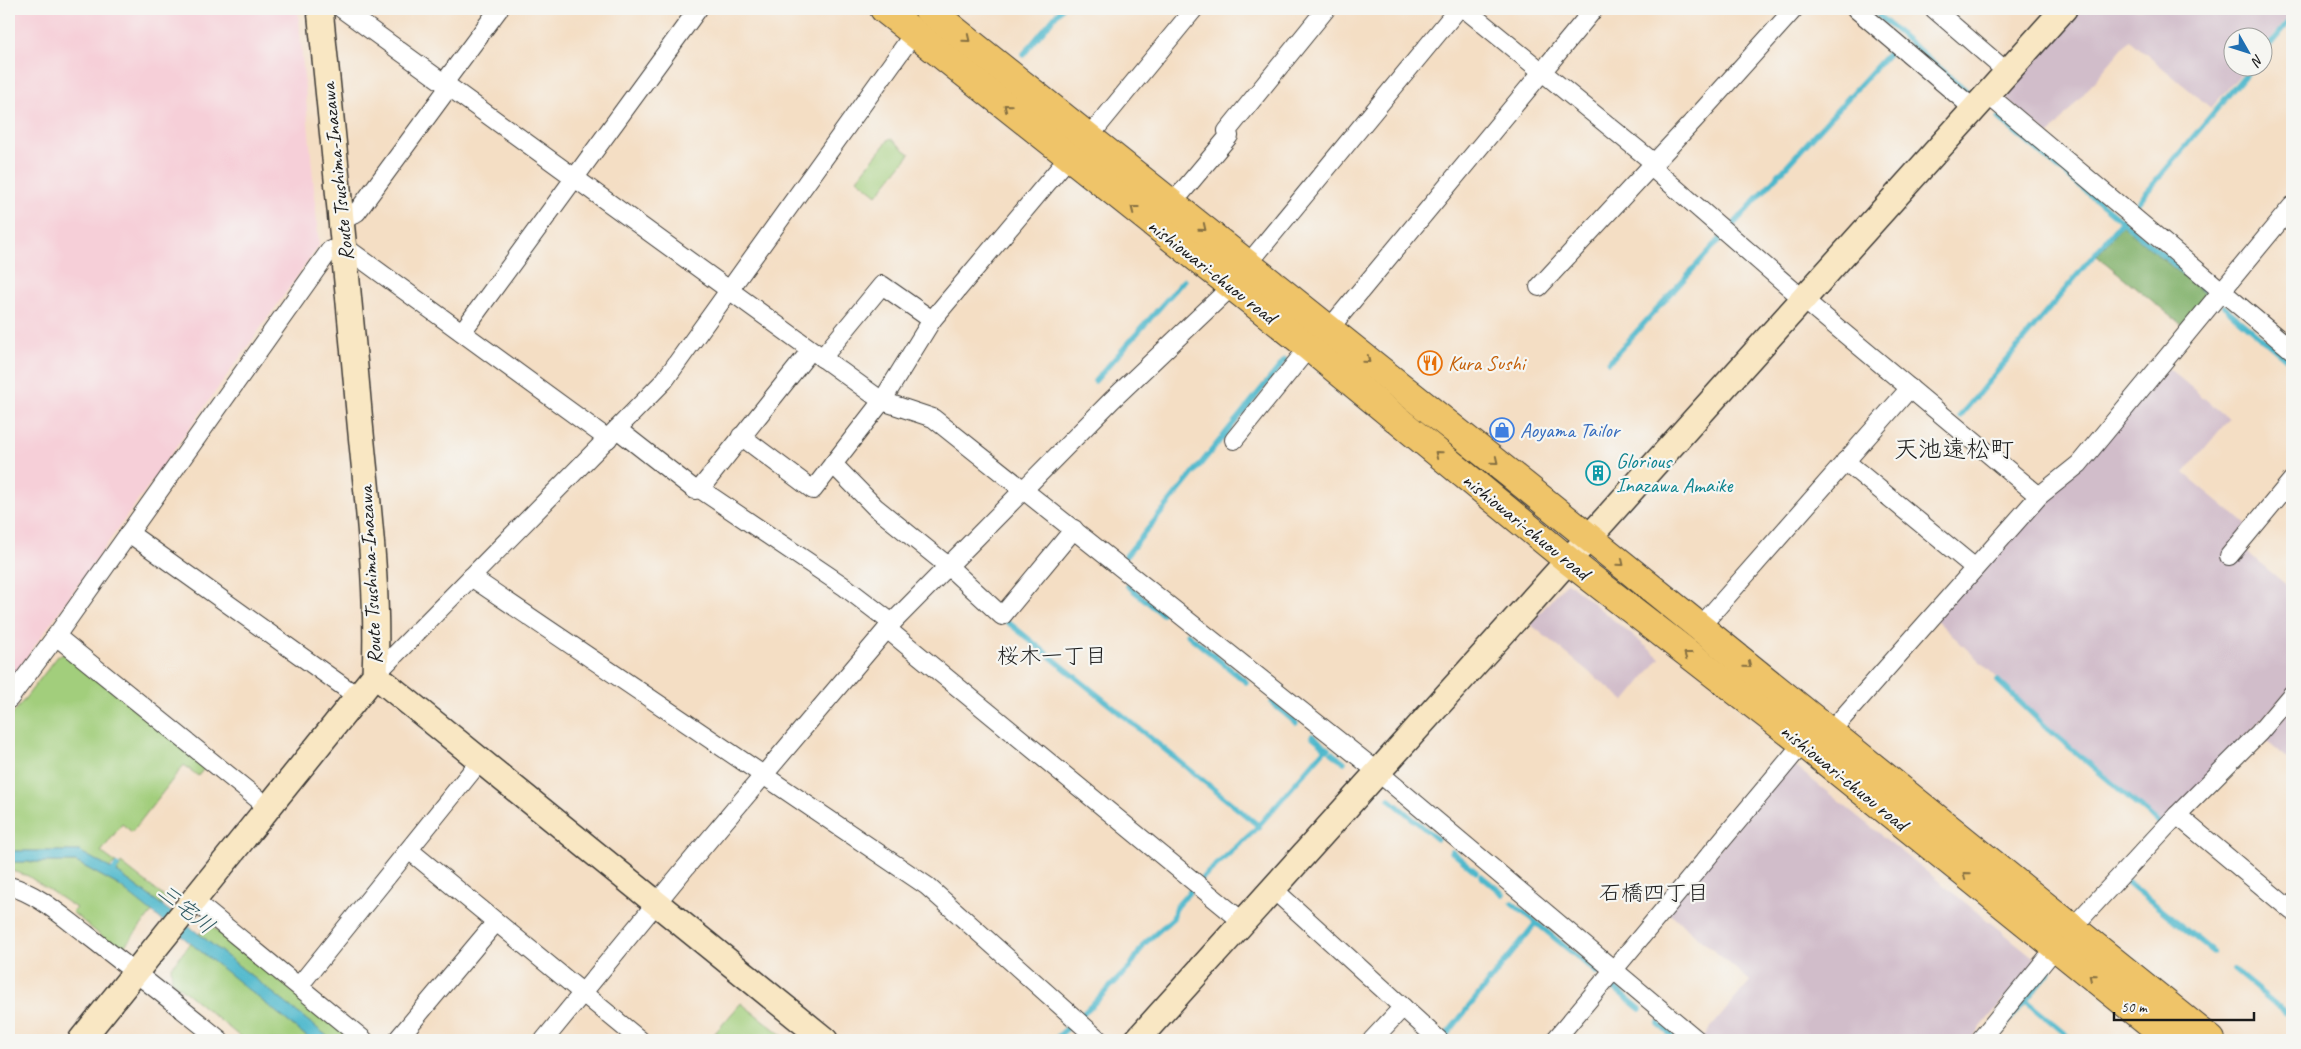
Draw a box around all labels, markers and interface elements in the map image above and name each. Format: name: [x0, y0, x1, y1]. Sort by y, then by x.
north arrow: [2224, 28, 2274, 78]
one-way arrow: [961, 34, 970, 43]
text: N: [2247, 51, 2267, 70]
street label: Route Tsushima-Inazawa: [314, 80, 359, 262]
one-way arrow: [1004, 105, 1013, 113]
one-way arrow: [1131, 206, 1140, 214]
street label: nishiowari-chuou road: [1142, 213, 1285, 332]
one-way arrow: [1197, 223, 1206, 231]
restaurant icon: Kura Sushi: [1417, 350, 1443, 376]
place label: Kura Sushi: [1448, 350, 1528, 376]
one-way arrow: [1362, 354, 1371, 363]
shop icon: Aoyama Tailor: [1489, 417, 1515, 443]
place label: Aoyama Tailor: [1520, 417, 1622, 443]
district label: 天池遠松町: [1894, 434, 2014, 464]
place label: Glorious Inazawa Amaike: [1616, 448, 1733, 498]
one-way arrow: [1434, 451, 1443, 460]
one-way arrow: [1489, 456, 1498, 465]
building icon: Glorious Inazawa Amaike: [1585, 460, 1611, 486]
street label: nishiowari-chuou road: [1457, 467, 1598, 588]
street label: Route Tsushima-Inazawa: [352, 483, 388, 665]
one-way arrow: [1615, 558, 1624, 566]
district label: 桜木一丁目: [997, 642, 1107, 670]
one-way arrow: [1684, 652, 1693, 660]
one-way arrow: [1742, 660, 1751, 669]
street label: nishiowari-chuou road: [1775, 718, 1916, 839]
one-way arrow: [1963, 872, 1972, 880]
water label: 三宅川: [152, 877, 220, 941]
district label: 石橋四丁目: [1599, 879, 1709, 907]
one-way arrow: [2089, 974, 2098, 982]
scale bar: [2114, 989, 2254, 1021]
text: 50 m: [2121, 998, 2148, 1017]

